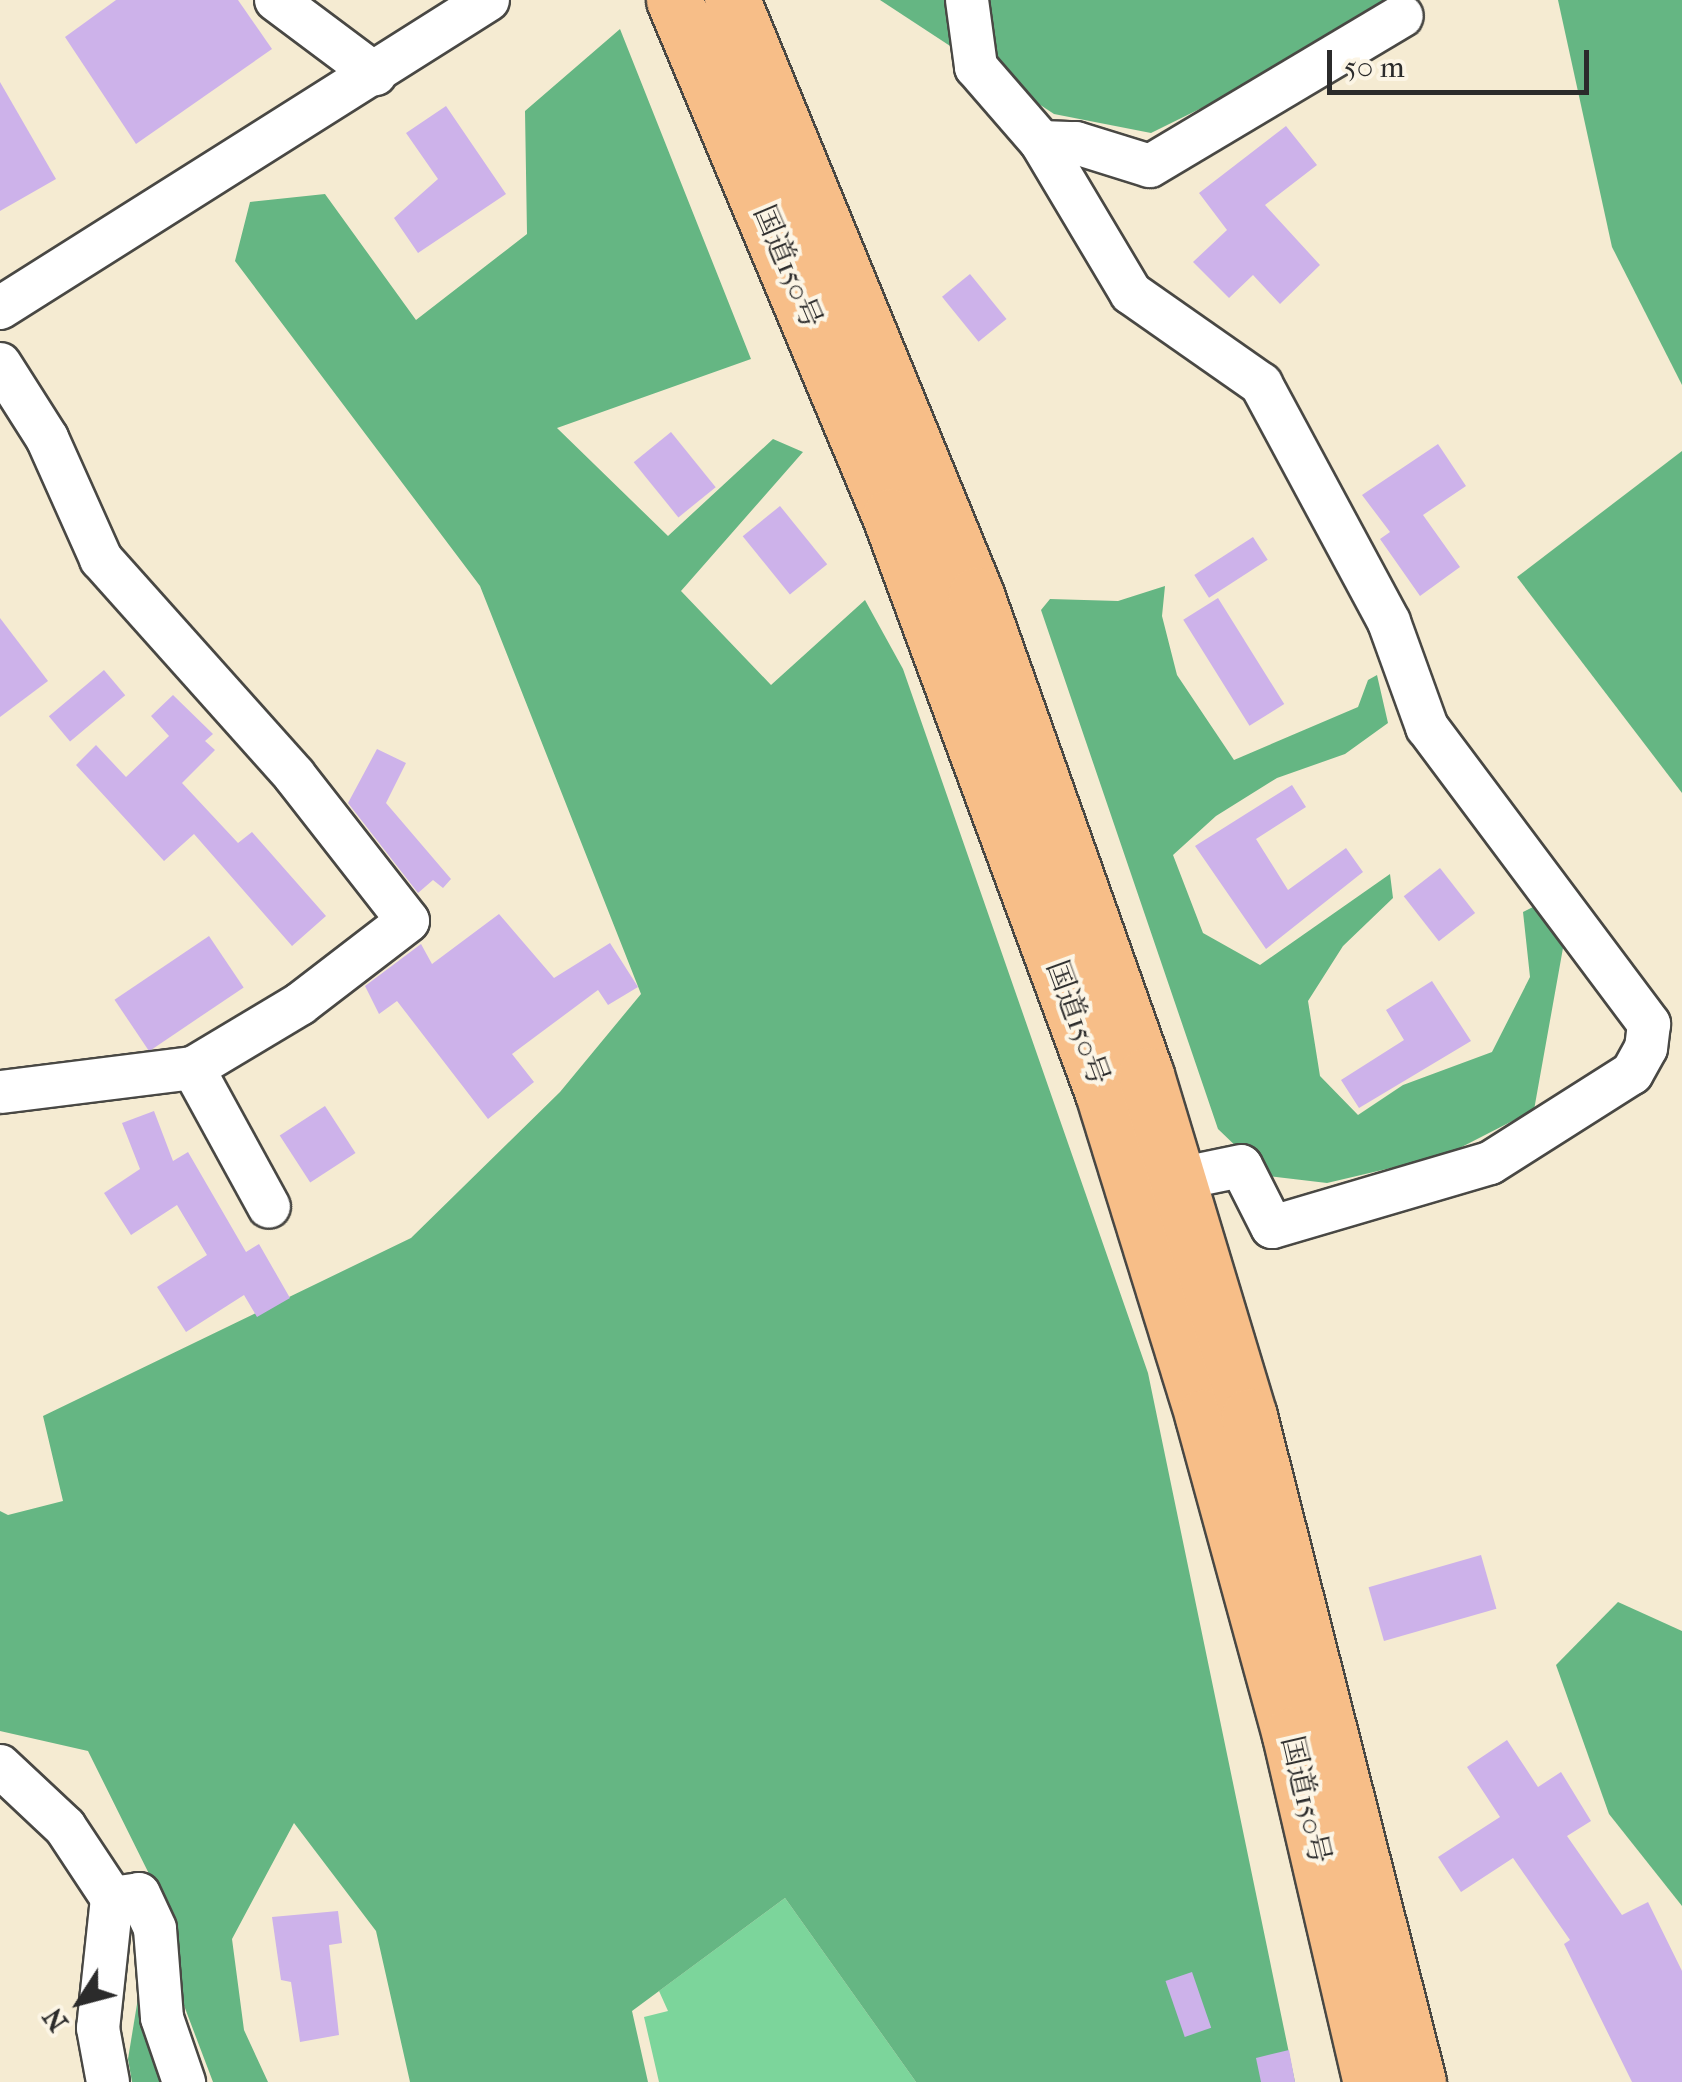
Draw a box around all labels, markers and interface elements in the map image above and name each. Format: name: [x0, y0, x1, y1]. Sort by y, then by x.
scale bar: [1332, 30, 1594, 92]
text: 50 m: [1344, 50, 1405, 85]
street label: 国道150号: [745, 200, 829, 334]
street label: 国道150号: [1038, 956, 1116, 1090]
street label: 国道150号: [1273, 1733, 1337, 1867]
north arrow: [30, 1952, 130, 2052]
text: N: [36, 2002, 75, 2038]

